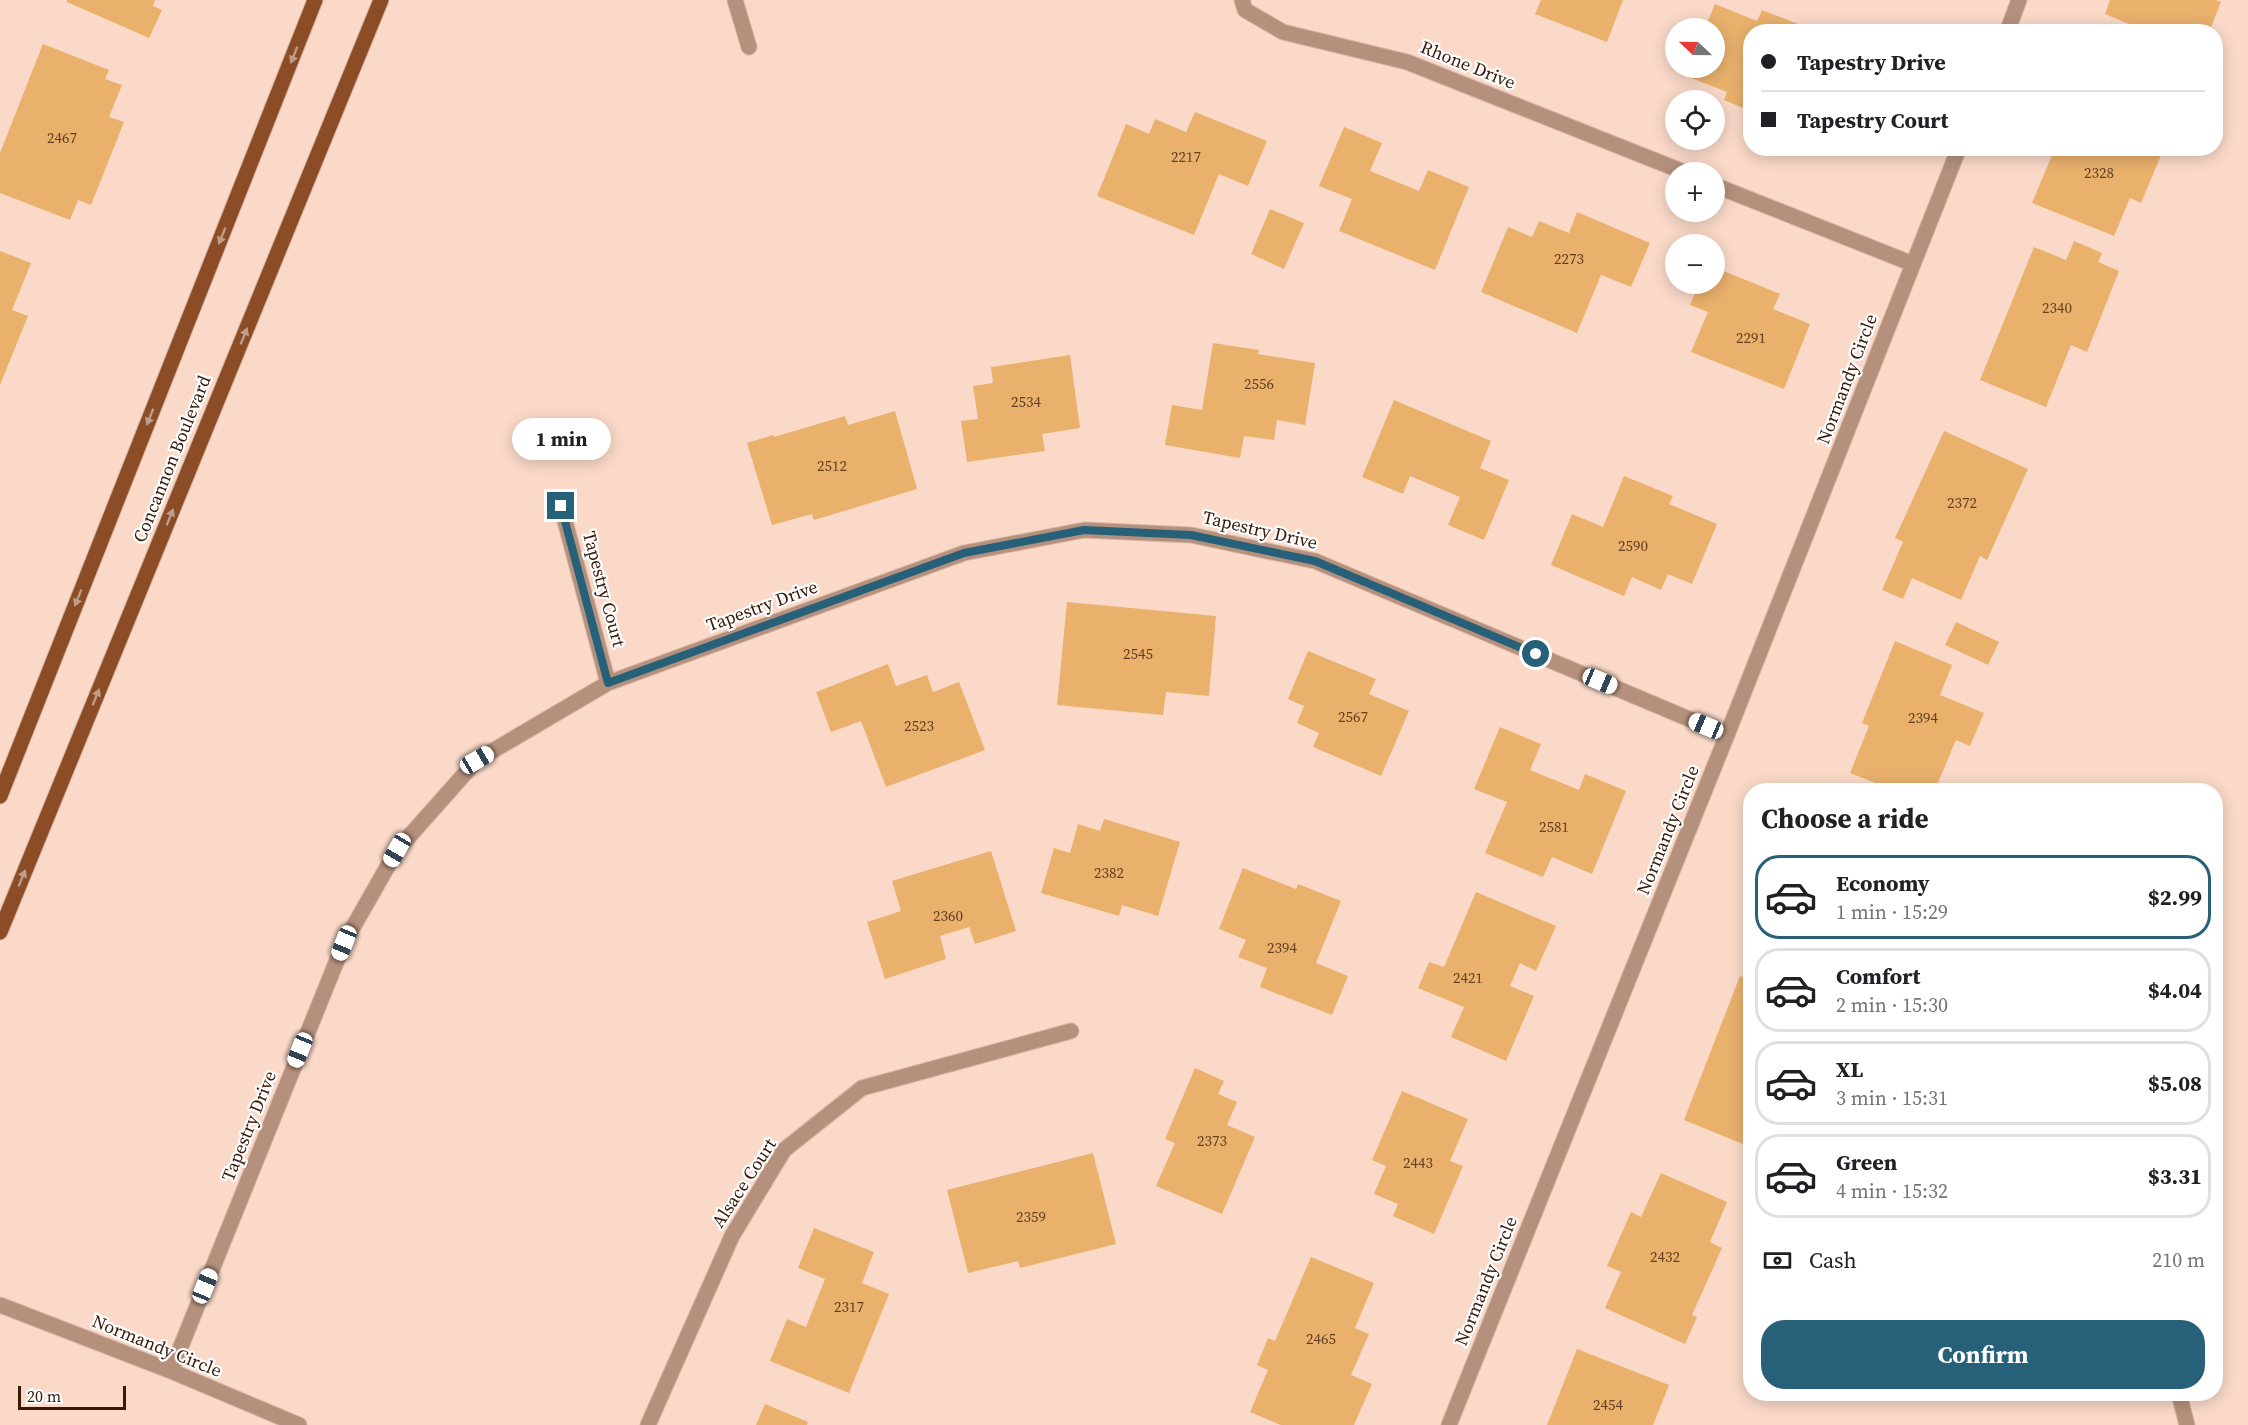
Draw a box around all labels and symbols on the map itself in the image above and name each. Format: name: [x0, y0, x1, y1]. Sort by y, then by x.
north arrow: [1665, 18, 1725, 78]
street label: Rhone Drive: [1417, 34, 1519, 95]
one-way arrow: [289, 46, 299, 64]
house number: 2467: [47, 127, 77, 148]
house number: 2217: [1171, 146, 1201, 167]
house number: 2328: [2084, 162, 2114, 183]
one-way arrow: [217, 227, 226, 245]
house number: 2273: [1554, 248, 1584, 269]
house number: 2340: [2042, 297, 2072, 318]
street label: Normandy Circle: [1810, 310, 1883, 447]
one-way arrow: [239, 327, 249, 345]
house number: 2291: [1736, 327, 1766, 348]
street label: Concannon Boulevard: [127, 372, 217, 546]
house number: 2556: [1244, 373, 1274, 394]
house number: 2534: [1011, 391, 1041, 412]
one-way arrow: [145, 408, 154, 426]
callout: 1 min: [512, 419, 610, 461]
house number: 2512: [817, 455, 847, 476]
route end: [547, 492, 574, 519]
house number: 2372: [1947, 492, 1977, 513]
street label: Tapestry Drive: [1200, 504, 1320, 555]
one-way arrow: [165, 507, 175, 525]
street label: Tapestry Court: [577, 528, 632, 650]
house number: 2590: [1618, 535, 1648, 556]
street label: Tapestry Drive: [703, 574, 821, 637]
one-way arrow: [73, 590, 83, 608]
route start: [1522, 640, 1549, 667]
house number: 2545: [1123, 643, 1153, 664]
car: [1580, 666, 1620, 696]
one-way arrow: [92, 688, 101, 706]
house number: 2567: [1338, 706, 1368, 727]
house number: 2394: [1908, 707, 1938, 728]
car: [1686, 711, 1726, 741]
house number: 2523: [904, 715, 934, 736]
car: [457, 743, 497, 777]
street label: Normandy Circle: [1630, 761, 1705, 898]
house number: 2581: [1539, 816, 1569, 837]
car: [380, 830, 414, 870]
house number: 2382: [1094, 862, 1124, 883]
one-way arrow: [17, 868, 27, 886]
house number: 2360: [933, 905, 963, 926]
car: [329, 923, 359, 963]
house number: 2394: [1267, 937, 1297, 958]
house number: 2421: [1453, 967, 1483, 988]
car: [285, 1030, 315, 1070]
street label: Tapestry Drive: [215, 1067, 282, 1185]
house number: 2373: [1197, 1130, 1227, 1151]
street label: Alsace Court: [705, 1133, 782, 1232]
house number: 2443: [1403, 1152, 1433, 1173]
house number: 2359: [1016, 1206, 1046, 1227]
street label: Normandy Circle: [1448, 1212, 1523, 1349]
house number: 2432: [1650, 1246, 1680, 1267]
car: [190, 1266, 220, 1306]
house number: 2317: [834, 1296, 864, 1317]
street label: Normandy Circle: [89, 1308, 226, 1383]
house number: 2465: [1306, 1328, 1336, 1349]
scale bar: [18, 1383, 126, 1410]
house number: 2454: [1593, 1394, 1623, 1415]

